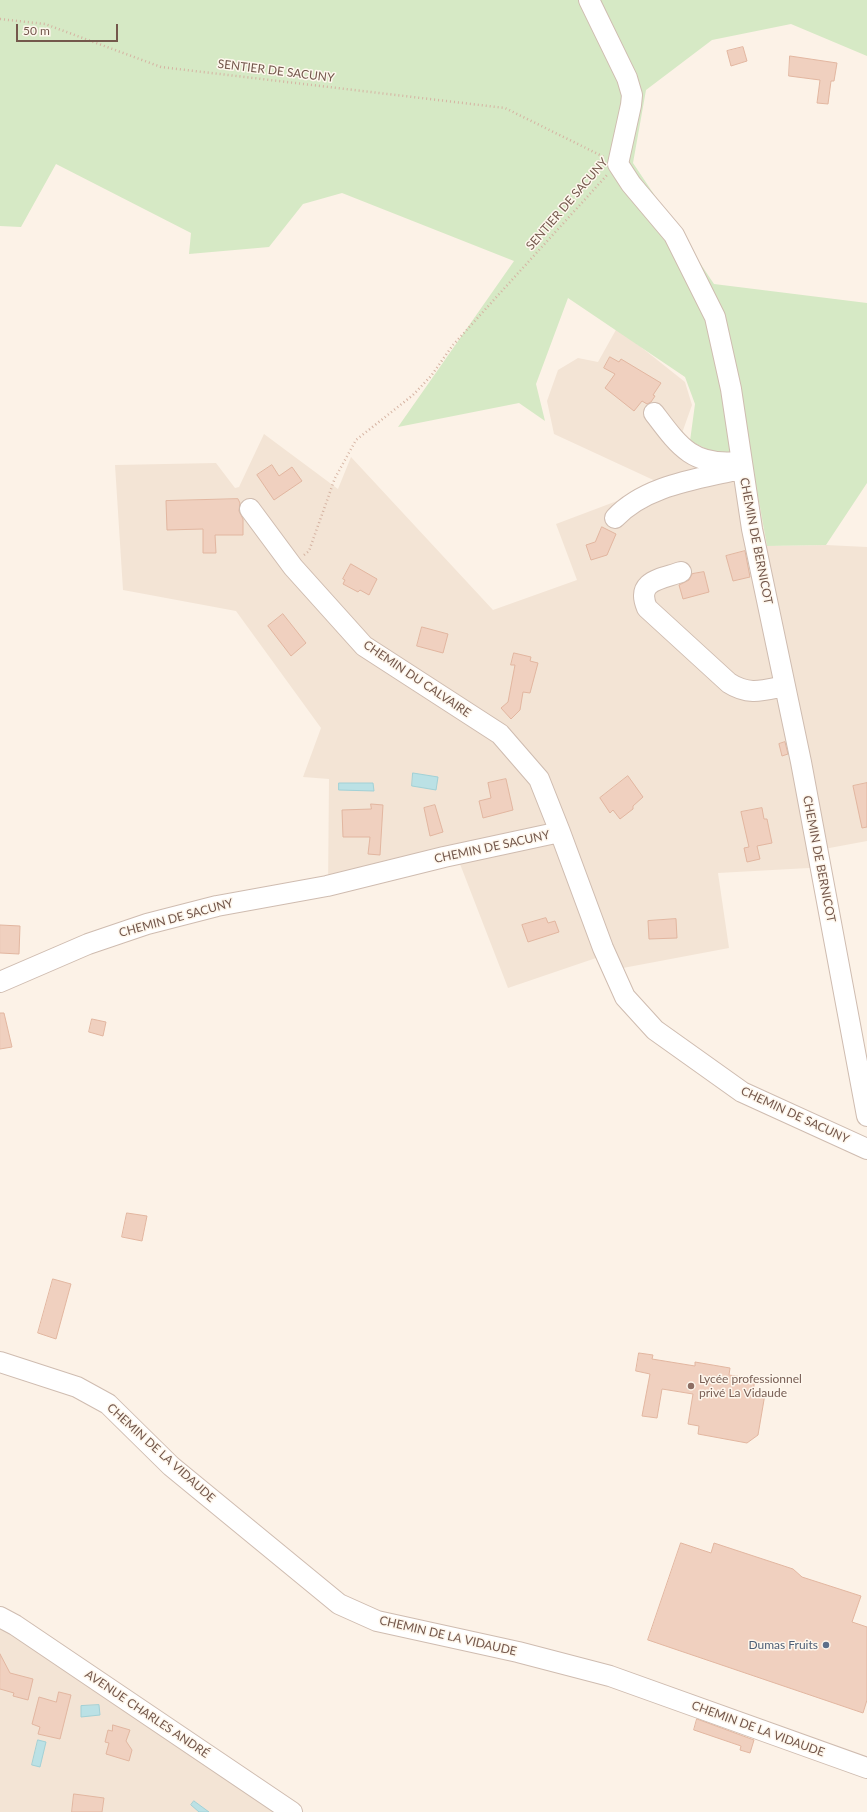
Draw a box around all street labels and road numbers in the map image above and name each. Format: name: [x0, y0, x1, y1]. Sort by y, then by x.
street label: SENTIER DE SACUNY: [217, 57, 335, 85]
street label: SENTIER DE SACUNY: [523, 155, 611, 253]
street label: CHEMIN DE BERNICOT: [737, 476, 775, 606]
street label: CHEMIN DU CALVAIRE: [361, 638, 473, 720]
street label: CHEMIN DE BERNICOT: [800, 794, 838, 924]
street label: CHEMIN DE SACUNY: [433, 828, 551, 866]
street label: CHEMIN DE SACUNY: [117, 896, 235, 940]
street label: CHEMIN DE SACUNY: [739, 1084, 851, 1146]
street label: CHEMIN DE LA VIDAUDE: [104, 1401, 218, 1505]
street label: CHEMIN DE LA VIDAUDE: [378, 1613, 518, 1659]
street label: AVENUE CHARLES ANDRÉ: [82, 1667, 212, 1761]
street label: CHEMIN DE LA VIDAUDE: [690, 1698, 826, 1760]

